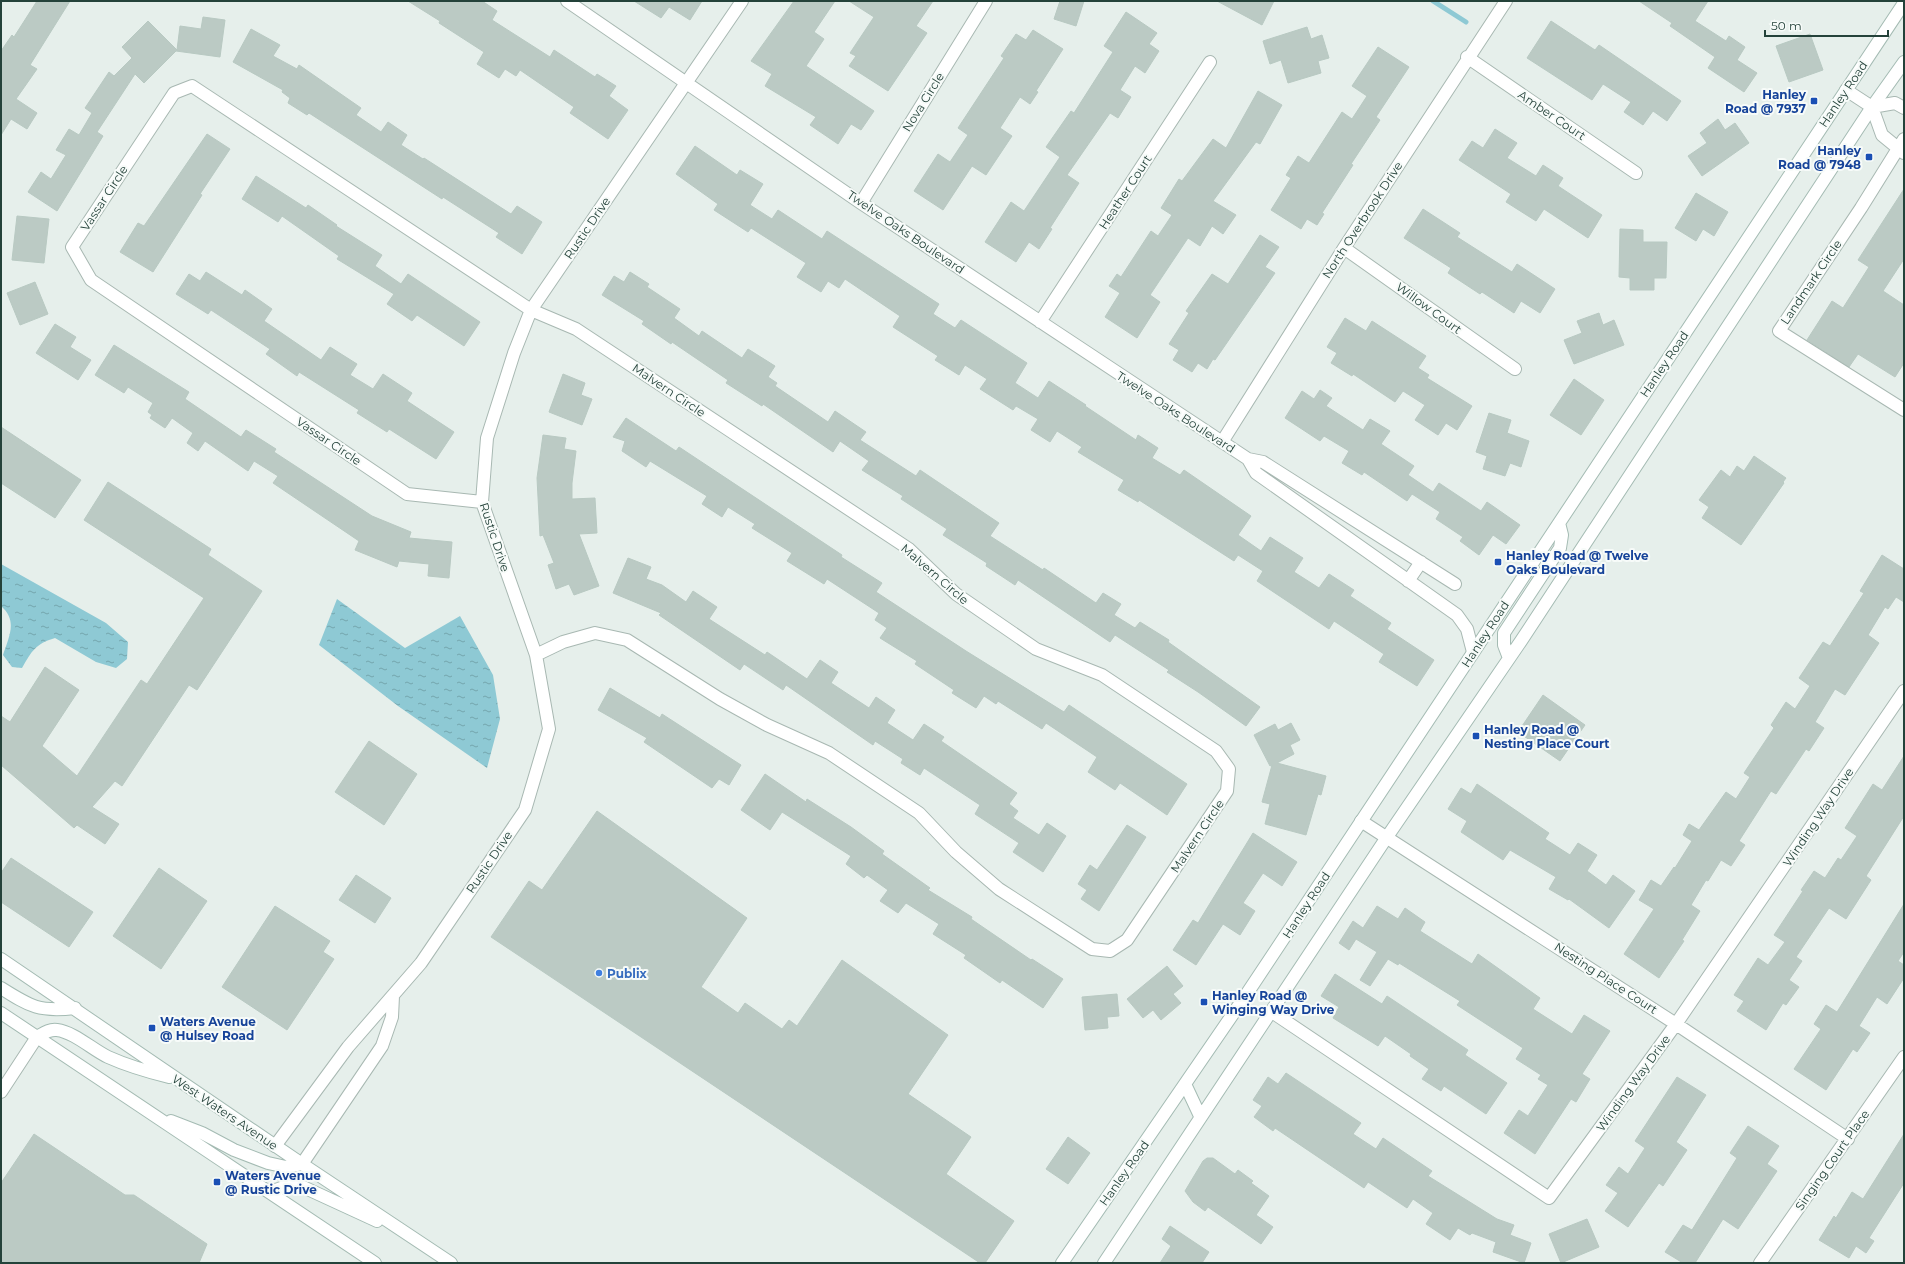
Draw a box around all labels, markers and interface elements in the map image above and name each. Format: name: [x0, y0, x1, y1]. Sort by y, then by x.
scale bar: [1765, 12, 1888, 38]
text: 50 m: [1771, 18, 1802, 33]
street label: Hanley Road: [1815, 58, 1871, 130]
street label: Nova Circle: [899, 70, 947, 134]
street label: Amber Court: [1515, 87, 1589, 143]
place label: Hanley Road @ 7937: [1725, 87, 1807, 116]
marker: Hanley Road @ 7937: [1809, 96, 1819, 106]
place label: Hanley Road @ 7948: [1778, 143, 1862, 172]
street label: Heather Court: [1095, 152, 1155, 232]
marker: Hanley Road @ 7948: [1864, 152, 1874, 162]
street label: North Overbrook Drive: [1319, 159, 1405, 281]
street label: Vassar Circle: [77, 162, 131, 234]
street label: Twelve Oaks Boulevard: [844, 187, 968, 277]
street label: Rustic Drive: [561, 194, 613, 262]
street label: Landmark Circle: [1777, 237, 1845, 327]
street label: Willow Court: [1393, 279, 1465, 337]
street label: Hanley Road: [1636, 328, 1692, 400]
street label: Malvern Circle: [630, 360, 708, 420]
street label: Twelve Oaks Boulevard: [1114, 368, 1238, 456]
street label: Vassar Circle: [294, 414, 364, 468]
street label: Rustic Drive: [477, 500, 513, 574]
street label: Malvern Circle: [898, 541, 972, 607]
place label: Hanley Road @ Twelve Oaks Boulevard: [1506, 548, 1649, 577]
marker: Hanley Road @ Twelve Oaks Boulevard: [1493, 557, 1503, 567]
street label: Hanley Road: [1458, 598, 1512, 670]
place label: Hanley Road @ Nesting Place Court: [1484, 722, 1610, 751]
marker: Hanley Road @ Nesting Place Court: [1471, 731, 1481, 741]
street label: Winding Way Drive: [1779, 765, 1857, 869]
street label: Malvern Circle: [1167, 797, 1227, 875]
street label: Rustic Drive: [463, 828, 515, 896]
street label: Hanley Road: [1279, 869, 1333, 941]
street label: Nesting Place Court: [1552, 939, 1661, 1017]
place label: Publix: [607, 966, 648, 981]
marker: Publix: [594, 968, 604, 978]
place label: Hanley Road @ Winging Way Drive: [1212, 988, 1335, 1017]
marker: Hanley Road @ Winging Way Drive: [1199, 997, 1209, 1007]
place label: Waters Avenue @ Hulsey Road: [160, 1014, 256, 1043]
marker: Waters Avenue @ Hulsey Road: [147, 1023, 157, 1033]
street label: Winding Way Drive: [1593, 1032, 1673, 1134]
street label: West Waters Avenue: [169, 1071, 281, 1153]
street label: Singing Court Place: [1792, 1107, 1872, 1213]
street label: Hanley Road: [1096, 1137, 1152, 1209]
place label: Waters Avenue @ Rustic Drive: [225, 1168, 321, 1197]
marker: Waters Avenue @ Rustic Drive: [212, 1177, 222, 1187]

